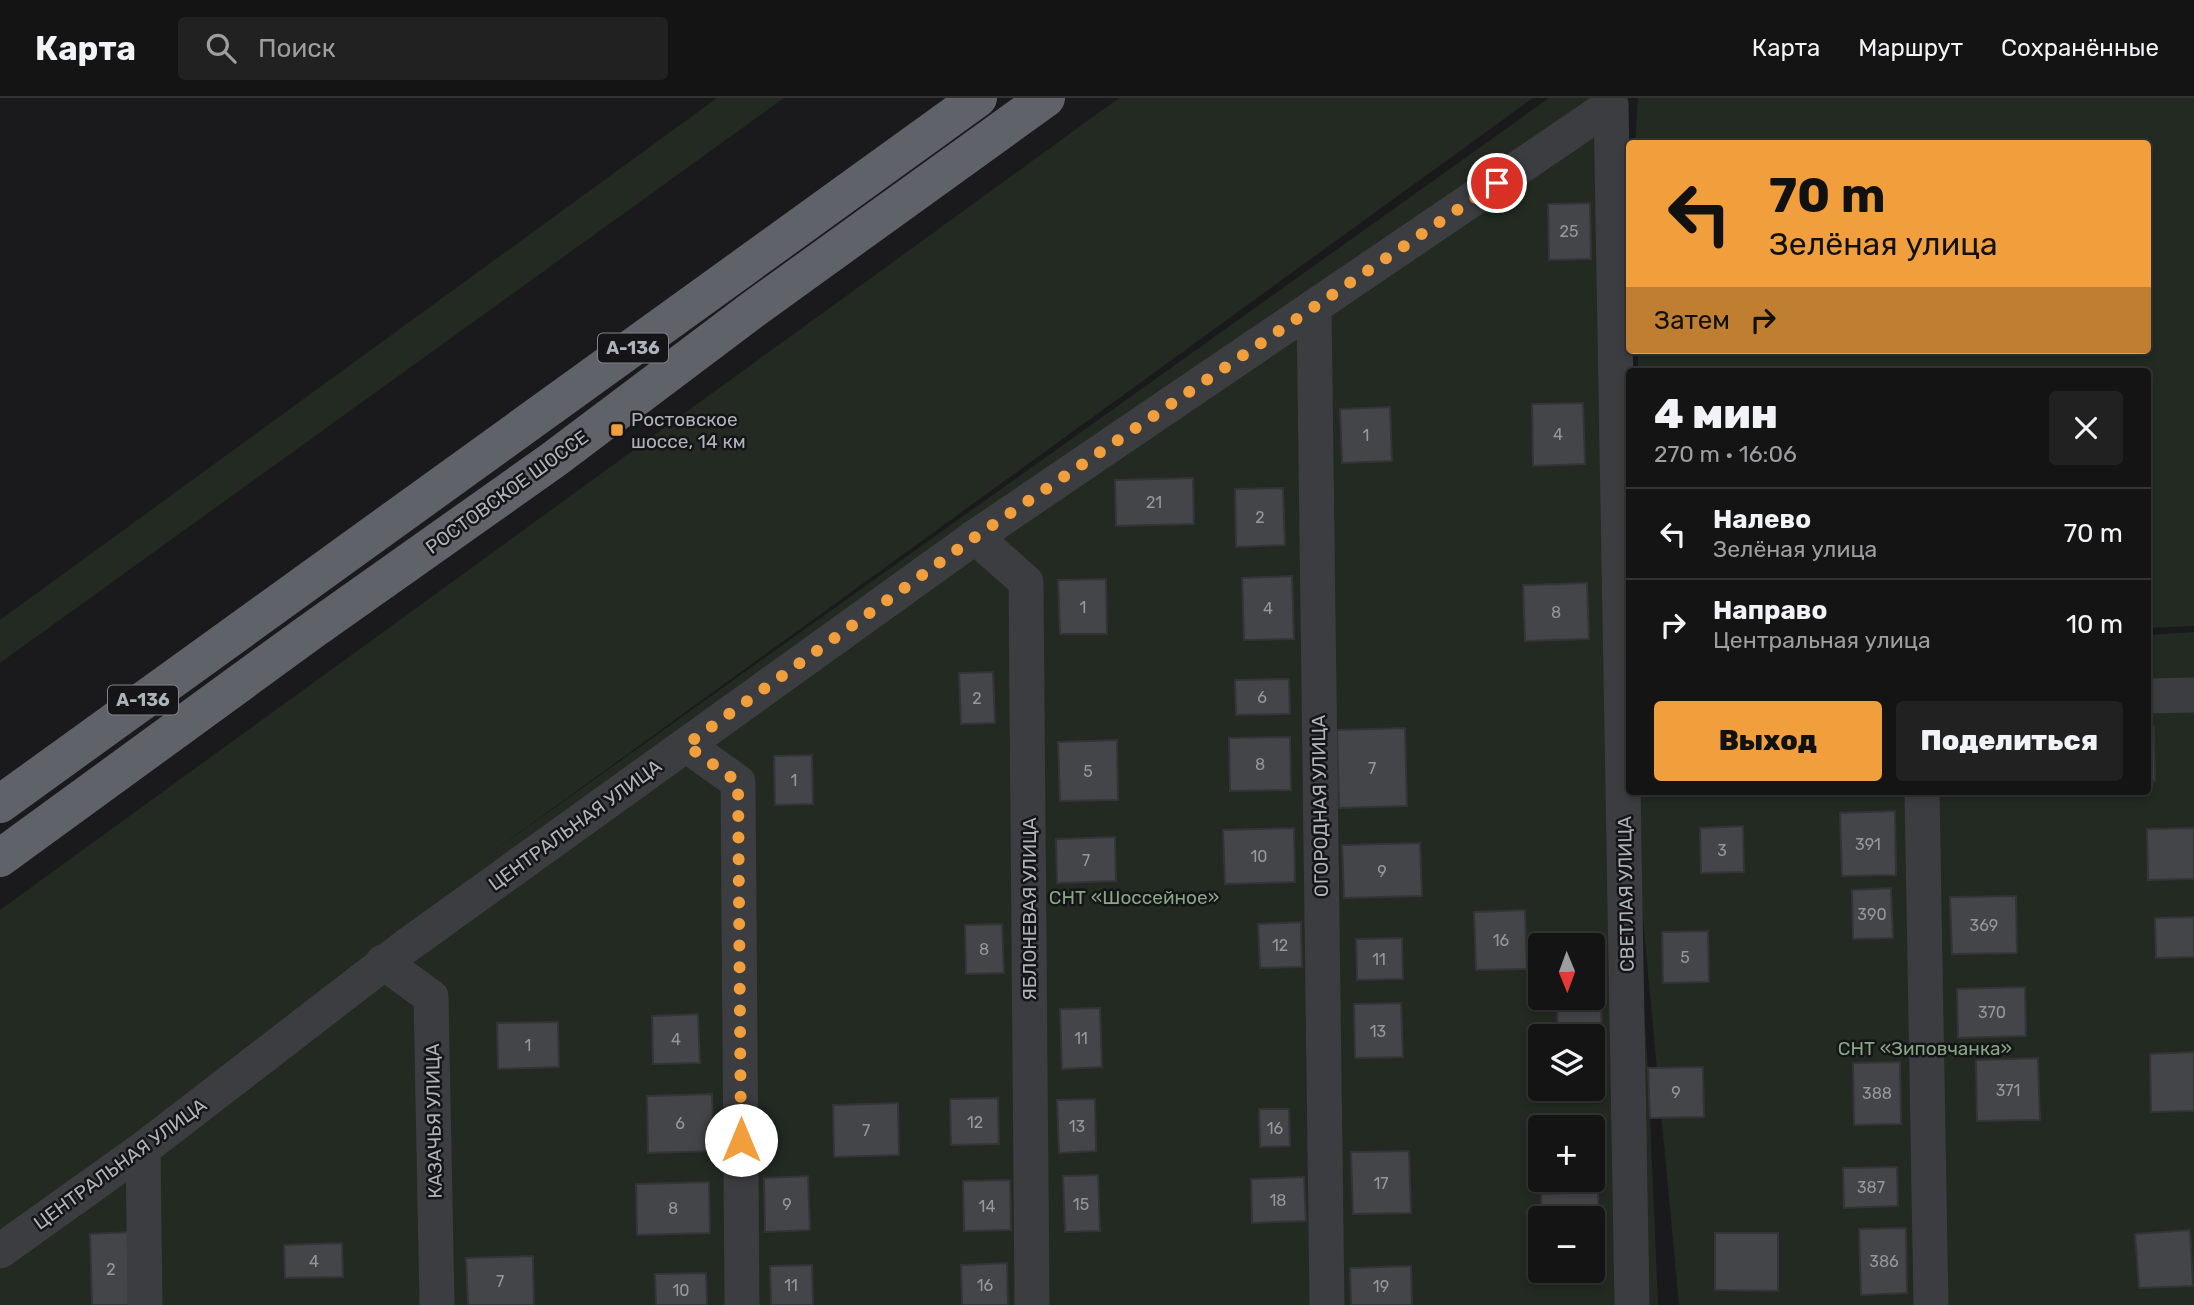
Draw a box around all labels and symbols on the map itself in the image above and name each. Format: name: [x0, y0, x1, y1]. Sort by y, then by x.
pin: [1467, 153, 1527, 213]
house number: 25: [1560, 222, 1578, 241]
road number: А-136: [598, 334, 668, 362]
place label: Ростовское шоссе, 14 км: [631, 408, 746, 453]
marker: Ростовское шоссе, 14 км: [609, 422, 625, 438]
street label: РОСТОВСКОЕ ШОССЕ: [421, 425, 593, 559]
house number: 4: [1553, 425, 1563, 444]
house number: 1: [1363, 426, 1369, 445]
house number: 21: [1146, 493, 1162, 512]
house number: 2: [1255, 508, 1265, 527]
house number: 1: [1080, 598, 1086, 617]
house number: 4: [1263, 599, 1273, 618]
house number: 8: [1551, 603, 1561, 622]
road number: А-136: [108, 686, 178, 714]
house number: 6: [1257, 688, 1267, 707]
house number: 2: [972, 689, 982, 708]
street label: ОГОРОДНАЯ УЛИЦА: [1307, 714, 1333, 897]
street label: ЦЕНТРАЛЬНАЯ УЛИЦА: [484, 754, 666, 895]
house number: 8: [1255, 755, 1265, 774]
house number: 7: [1368, 759, 1376, 778]
house number: 5: [1083, 762, 1093, 781]
house number: 1: [791, 771, 797, 790]
street label: СВЕТЛАЯ УЛИЦА: [1613, 816, 1639, 972]
street label: ЯБЛОНЕВАЯ УЛИЦА: [1018, 817, 1041, 1001]
house number: 391: [1855, 835, 1881, 854]
house number: 3: [1717, 841, 1727, 860]
house number: 10: [1250, 847, 1268, 866]
house number: 7: [1082, 851, 1090, 870]
house number: 9: [1377, 862, 1387, 881]
park label: СНТ «Шоссейное»: [1049, 886, 1219, 909]
house number: 390: [1857, 905, 1887, 924]
house number: 369: [1970, 916, 1998, 935]
house number: 16: [1493, 931, 1510, 950]
north arrow: [1528, 933, 1605, 1010]
house number: 12: [1272, 936, 1288, 955]
house number: 8: [979, 940, 989, 959]
house number: 5: [1680, 948, 1690, 967]
house number: 11: [1372, 950, 1386, 969]
house number: 370: [1978, 1003, 2006, 1022]
house number: 13: [1370, 1022, 1386, 1041]
house number: 11: [1074, 1029, 1088, 1048]
house number: 4: [671, 1030, 681, 1049]
house number: 1: [525, 1036, 531, 1055]
park label: СНТ «Зиповчанка»: [1838, 1037, 2012, 1060]
street label: КАЗАЧЬЯ УЛИЦА: [421, 1043, 447, 1199]
house number: 371: [1996, 1081, 2020, 1100]
house number: 9: [1671, 1083, 1681, 1102]
house number: 388: [1862, 1084, 1892, 1103]
street label: ЦЕНТРАЛЬНАЯ УЛИЦА: [29, 1093, 211, 1234]
position arrow: [704, 1103, 778, 1177]
house number: 12: [967, 1113, 983, 1132]
house number: 6: [675, 1114, 685, 1133]
house number: 13: [1069, 1117, 1085, 1136]
house number: 16: [1267, 1119, 1284, 1138]
house number: 7: [862, 1121, 870, 1140]
house number: 17: [1373, 1174, 1389, 1193]
house number: 387: [1857, 1178, 1885, 1197]
house number: 18: [1269, 1191, 1287, 1210]
house number: 9: [782, 1195, 792, 1214]
house number: 15: [1073, 1195, 1089, 1214]
house number: 14: [979, 1197, 995, 1216]
house number: 8: [668, 1199, 678, 1218]
house number: 4: [309, 1252, 319, 1271]
house number: 386: [1869, 1252, 1899, 1271]
house number: 2: [106, 1260, 116, 1279]
house number: 7: [496, 1272, 504, 1291]
house number: 11: [784, 1276, 798, 1295]
house number: 16: [977, 1276, 994, 1295]
house number: 19: [1373, 1277, 1389, 1296]
house number: 10: [672, 1281, 690, 1300]

